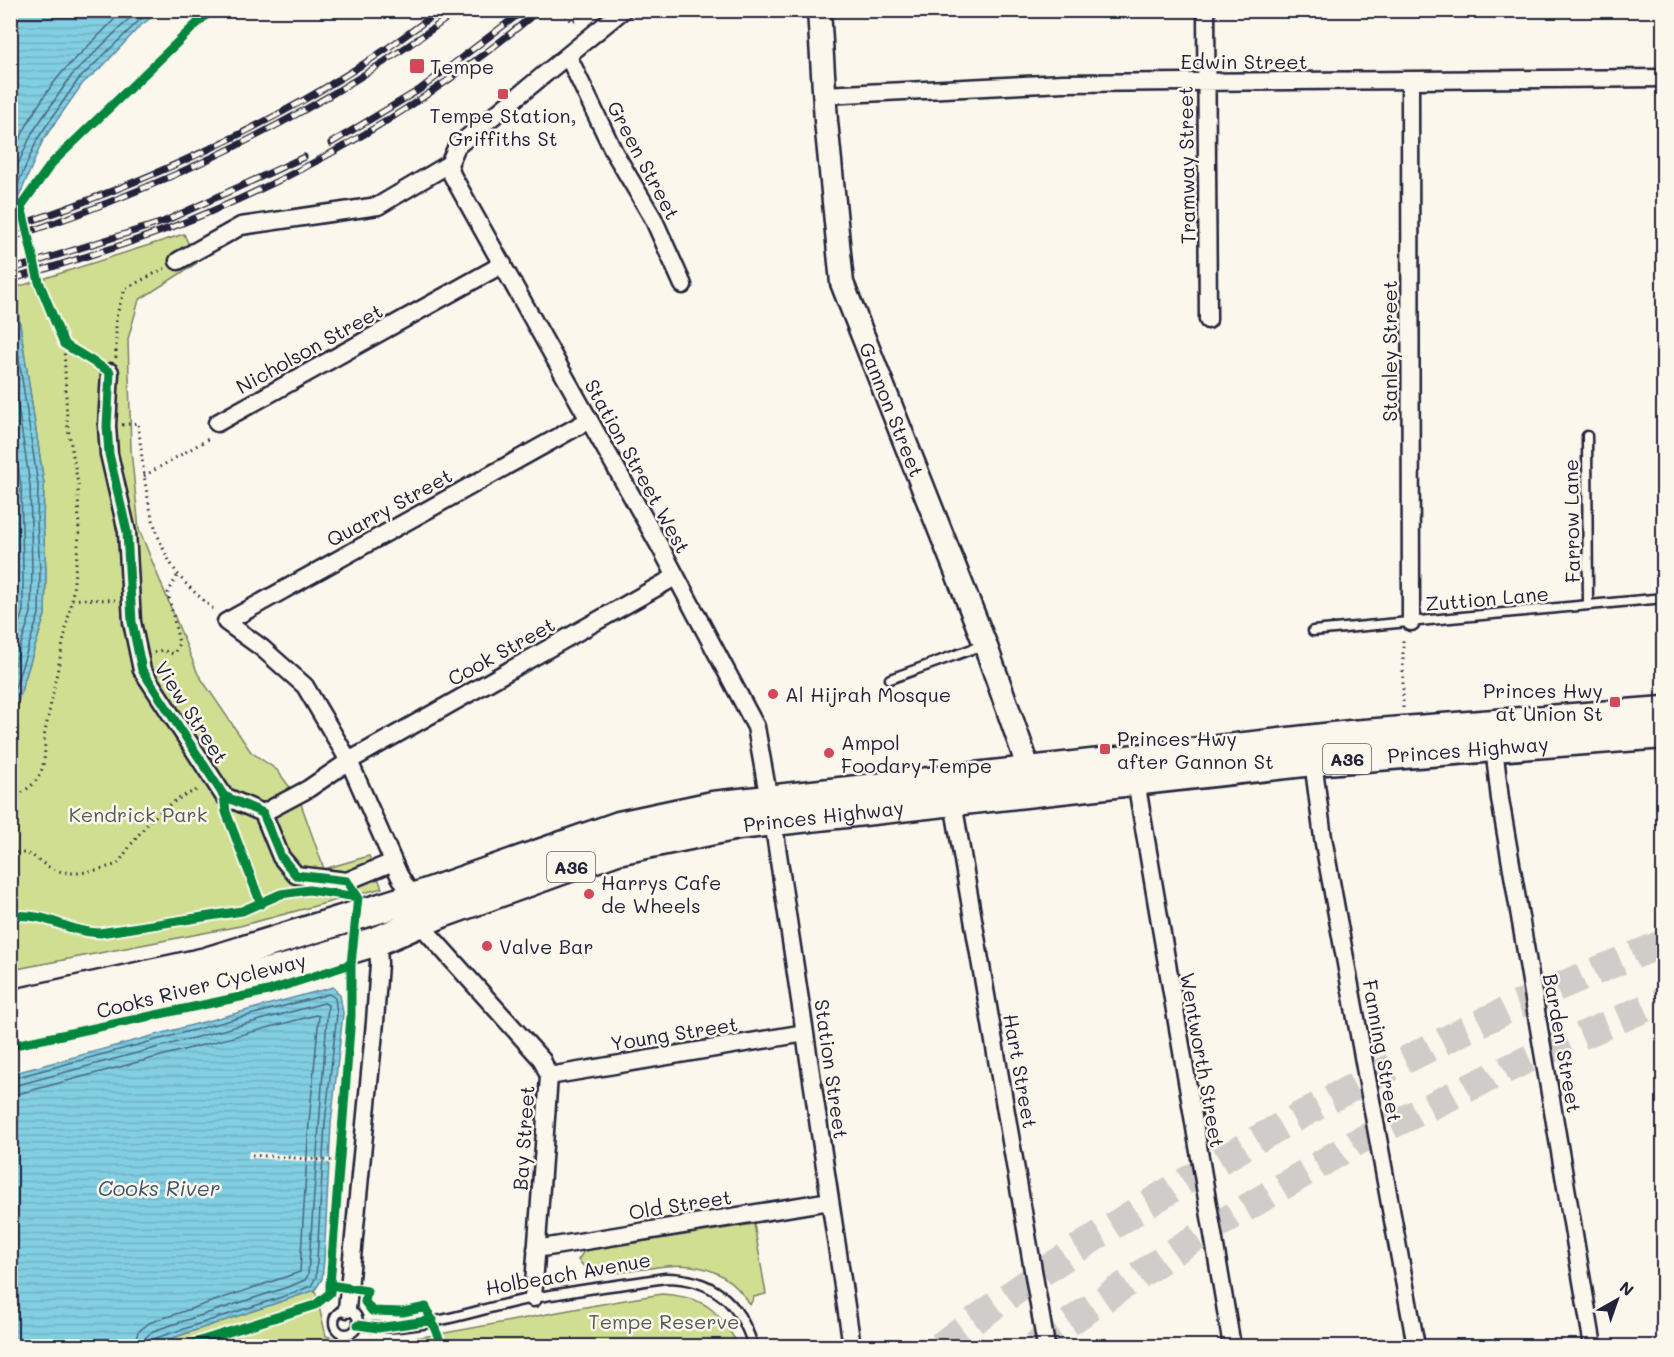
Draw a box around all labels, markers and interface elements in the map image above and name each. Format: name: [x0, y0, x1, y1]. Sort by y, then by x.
street label: Edwin Street: [1181, 48, 1307, 74]
place label: Tempe: [430, 53, 494, 79]
marker: Tempe: [408, 57, 426, 75]
street label: Tramway Street: [1172, 86, 1200, 244]
marker: Tempe Station, Griffiths St: [496, 87, 510, 101]
street label: Green Street: [602, 96, 686, 224]
place label: Tempe Station, Griffiths St: [430, 102, 576, 151]
street label: Stanley Street: [1376, 280, 1402, 422]
street label: Nicholson Street: [231, 297, 387, 399]
street label: Gannon Street: [854, 338, 930, 480]
street label: Station Street West: [579, 374, 697, 558]
street label: Farrow Lane: [1557, 459, 1585, 583]
street label: Quarry Street: [322, 462, 456, 552]
street label: Zuttion Lane: [1424, 580, 1550, 616]
street label: Cook Street: [443, 611, 559, 691]
street label: View Street: [149, 656, 235, 768]
place label: Princes Hwy at Union St: [1483, 677, 1603, 726]
place label: Al Hijrah Mosque: [785, 681, 951, 707]
marker: Al Hijrah Mosque: [766, 687, 780, 701]
marker: Princes Hwy at Union St: [1608, 695, 1622, 709]
place label: Princes Hwy after Gannon St: [1117, 725, 1274, 774]
place label: Ampol Foodary Tempe: [841, 729, 992, 778]
street label: Princes Highway: [1387, 730, 1550, 768]
marker: Princes Hwy after Gannon St: [1098, 742, 1112, 756]
road number: A36: [1323, 744, 1371, 774]
marker: Ampol Foodary Tempe: [822, 746, 836, 760]
street label: Princes Highway: [742, 794, 905, 837]
park label: Kendrick Park: [69, 801, 207, 827]
road number: A36: [547, 852, 595, 882]
place label: Harrys Cafe de Wheels: [601, 869, 721, 918]
marker: Harrys Cafe de Wheels: [582, 887, 596, 901]
place label: Valve Bar: [499, 933, 594, 959]
marker: Valve Bar: [480, 939, 494, 953]
street label: Cooks River Cycleway: [93, 946, 309, 1024]
street label: Wentworth Street: [1175, 970, 1231, 1150]
street label: Barden Street: [1538, 971, 1588, 1115]
street label: Fanning Street: [1358, 978, 1408, 1124]
street label: Station Street: [809, 998, 855, 1140]
street label: Young Street: [608, 1010, 740, 1056]
street label: Hart Street: [998, 1012, 1044, 1130]
street label: Bay Street: [506, 1085, 540, 1191]
water label: Cooks River: [98, 1174, 220, 1201]
street label: Old Street: [627, 1183, 733, 1225]
street label: Holbeach Avenue: [483, 1246, 653, 1300]
north arrow: [1587, 1270, 1647, 1330]
text: N: [1616, 1276, 1638, 1300]
park label: Tempe Reserve: [589, 1308, 739, 1334]

